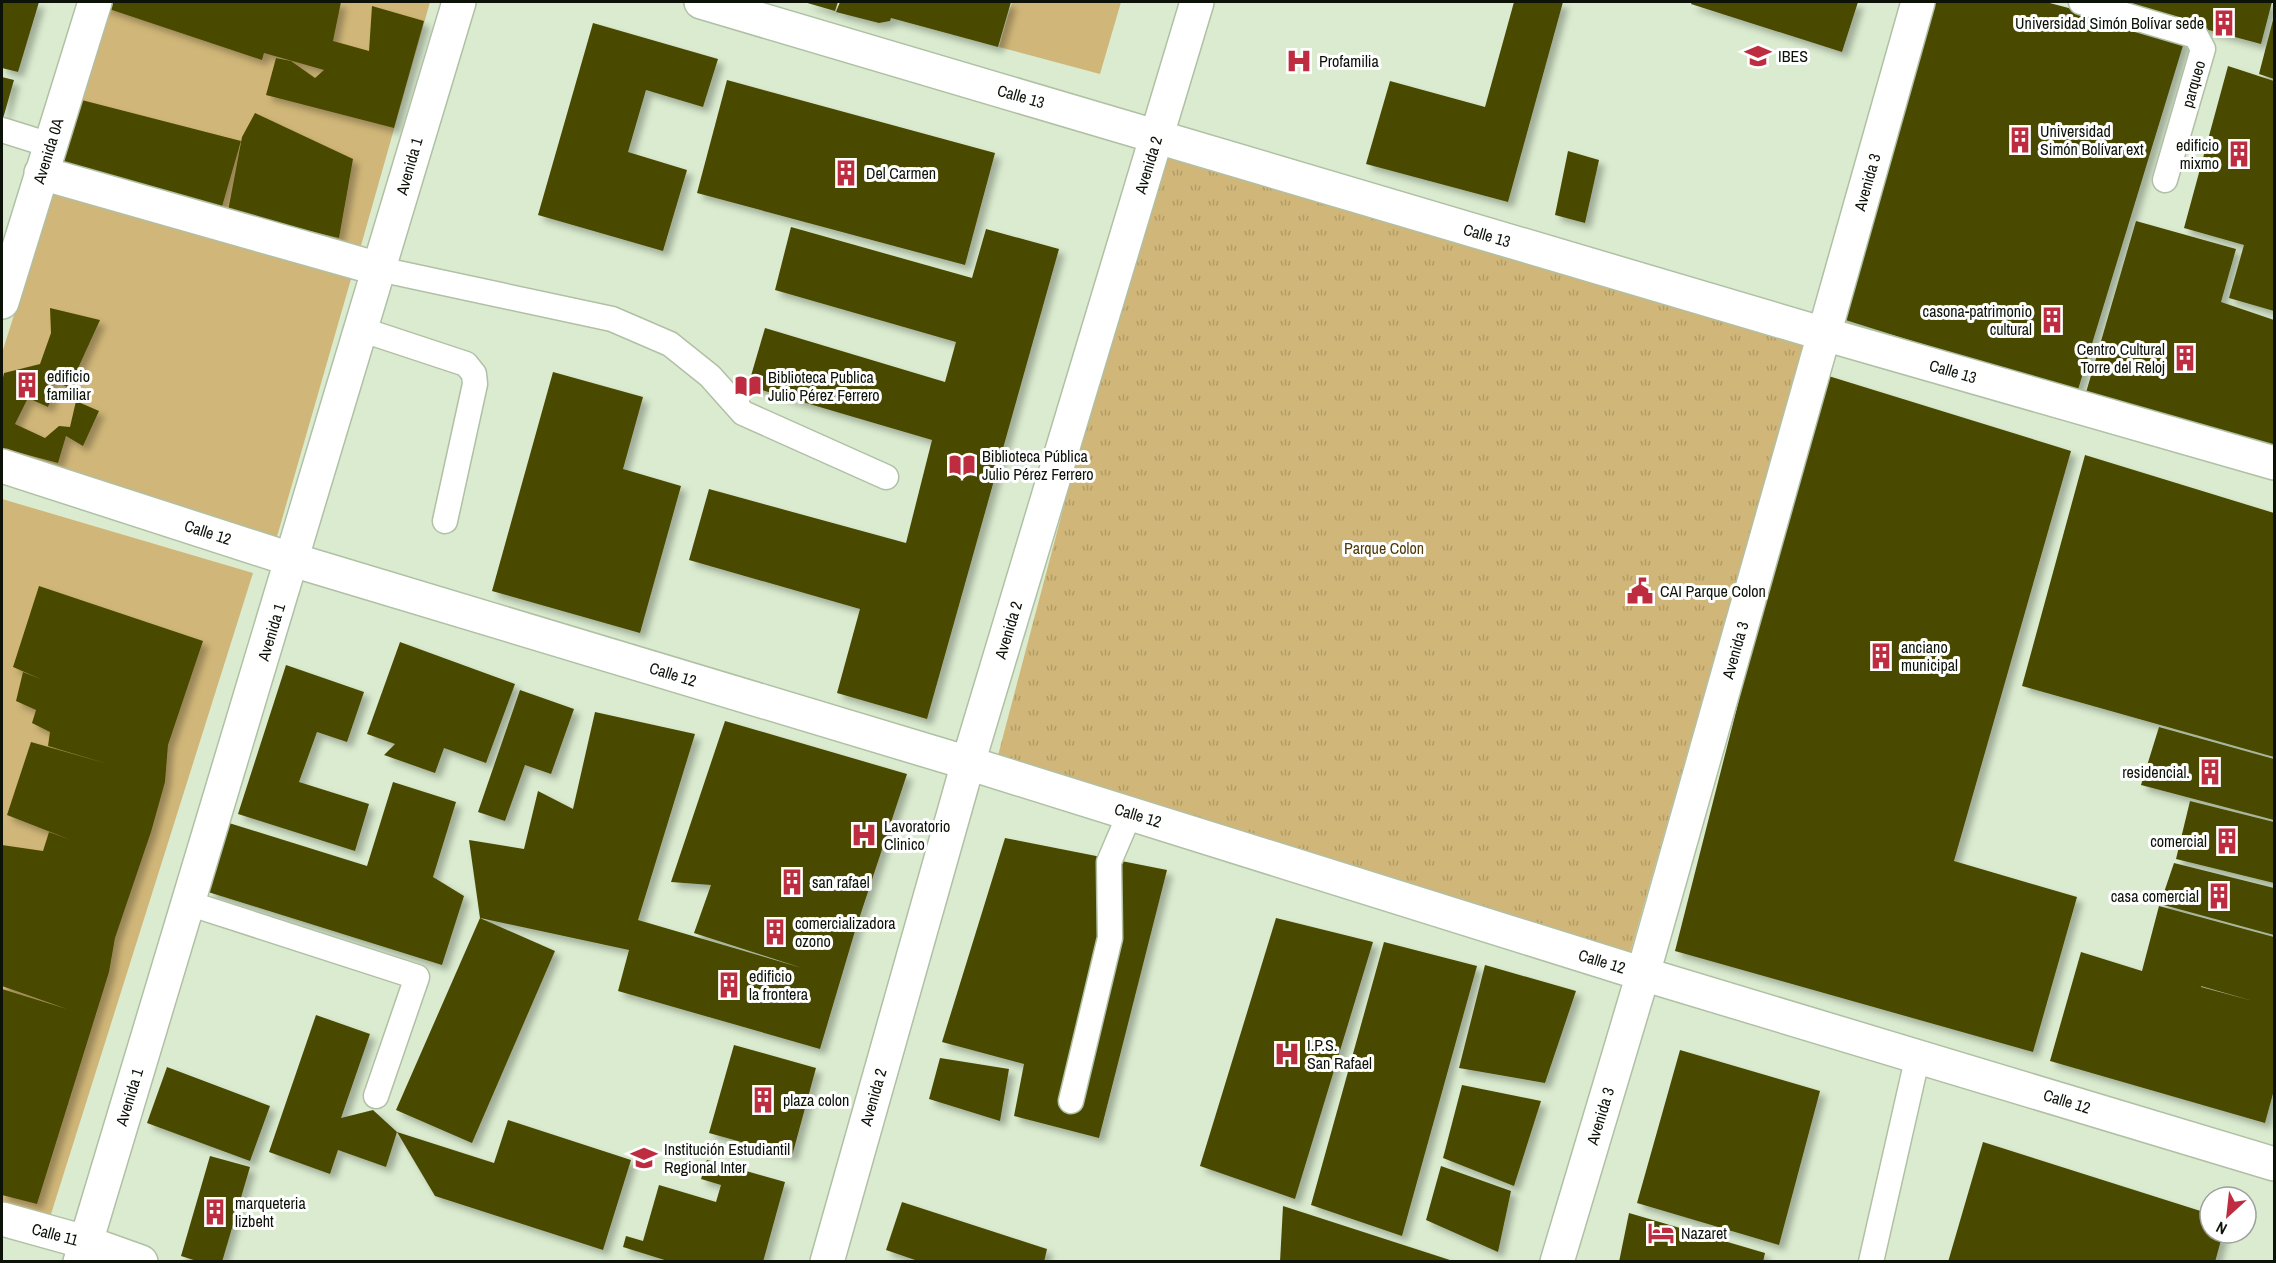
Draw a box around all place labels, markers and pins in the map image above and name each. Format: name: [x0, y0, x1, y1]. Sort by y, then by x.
building icon: Universidad Simón Bolívar sede: [2209, 8, 2239, 38]
place label: Universidad Simón Bolívar sede: [2015, 12, 2204, 34]
school or university icon: IBES: [1743, 41, 1773, 71]
place label: IBES: [1778, 45, 1808, 67]
hospital icon: Profamilia: [1284, 46, 1314, 76]
place label: Profamilia: [1319, 50, 1379, 72]
place label: Universidad Simón Bolívar ext: [2040, 120, 2144, 160]
building icon: Universidad Simón Bolívar ext: [2005, 125, 2035, 155]
place label: edificio mixmo: [2176, 134, 2219, 174]
building icon: edificio mixmo: [2224, 139, 2254, 169]
building icon: Del Carmen: [831, 158, 861, 188]
place label: Del Carmen: [866, 162, 936, 184]
place label: casona-patrimonio cultural: [1923, 300, 2032, 340]
building icon: casona-patrimonio cultural: [2037, 305, 2067, 335]
place label: Centro Cultural Torre del Reloj: [2077, 338, 2165, 378]
building icon: Centro Cultural Torre del Reloj: [2170, 343, 2200, 373]
place label: edificio familiar: [47, 365, 91, 405]
place label: Biblioteca Publica Julio Pérez Ferrero: [768, 366, 880, 406]
building icon: edificio familiar: [12, 370, 42, 400]
library icon: Biblioteca Publica Julio Pérez Ferrero: [733, 371, 763, 401]
place label: Biblioteca Pública Julio Pérez Ferrero: [982, 445, 1094, 485]
library icon: Biblioteca Pública Julio Pérez Ferrero: [947, 450, 977, 480]
public building icon: CAI Parque Colon: [1625, 576, 1655, 606]
place label: CAI Parque Colon: [1660, 580, 1766, 602]
place label: anciano municipal: [1901, 636, 1958, 676]
building icon: anciano municipal: [1866, 641, 1896, 671]
building icon: residencial.: [2195, 757, 2225, 787]
place label: residencial.: [2122, 761, 2190, 783]
place label: Lavoratorio Clinico: [884, 815, 950, 855]
hospital icon: Lavoratorio Clinico: [849, 820, 879, 850]
building icon: comercial: [2212, 826, 2242, 856]
place label: comercial: [2150, 830, 2207, 852]
building icon: san rafael: [777, 867, 807, 897]
place label: san rafael: [812, 871, 870, 893]
building icon: casa comercial: [2204, 881, 2234, 911]
place label: casa comercial: [2111, 885, 2199, 907]
place label: comercializadora ozono: [795, 912, 896, 952]
building icon: comercializadora ozono: [760, 917, 790, 947]
place label: edificio la frontera: [749, 965, 809, 1005]
building icon: edificio la frontera: [714, 970, 744, 1000]
place label: I.P.S. San Rafael: [1307, 1034, 1372, 1074]
hospital icon: I.P.S. San Rafael: [1272, 1039, 1302, 1069]
building icon: plaza colon: [748, 1085, 778, 1115]
place label: plaza colon: [783, 1089, 849, 1111]
place label: Institución Estudiantil Regional Inter: [664, 1138, 790, 1178]
school or university icon: Institución Estudiantil Regional Inter: [629, 1143, 659, 1173]
place label: marqueteria lizbeht: [235, 1192, 306, 1232]
building icon: marqueteria lizbeht: [200, 1197, 230, 1227]
hotel icon: Nazaret: [1646, 1218, 1676, 1248]
place label: Nazaret: [1681, 1222, 1727, 1244]

